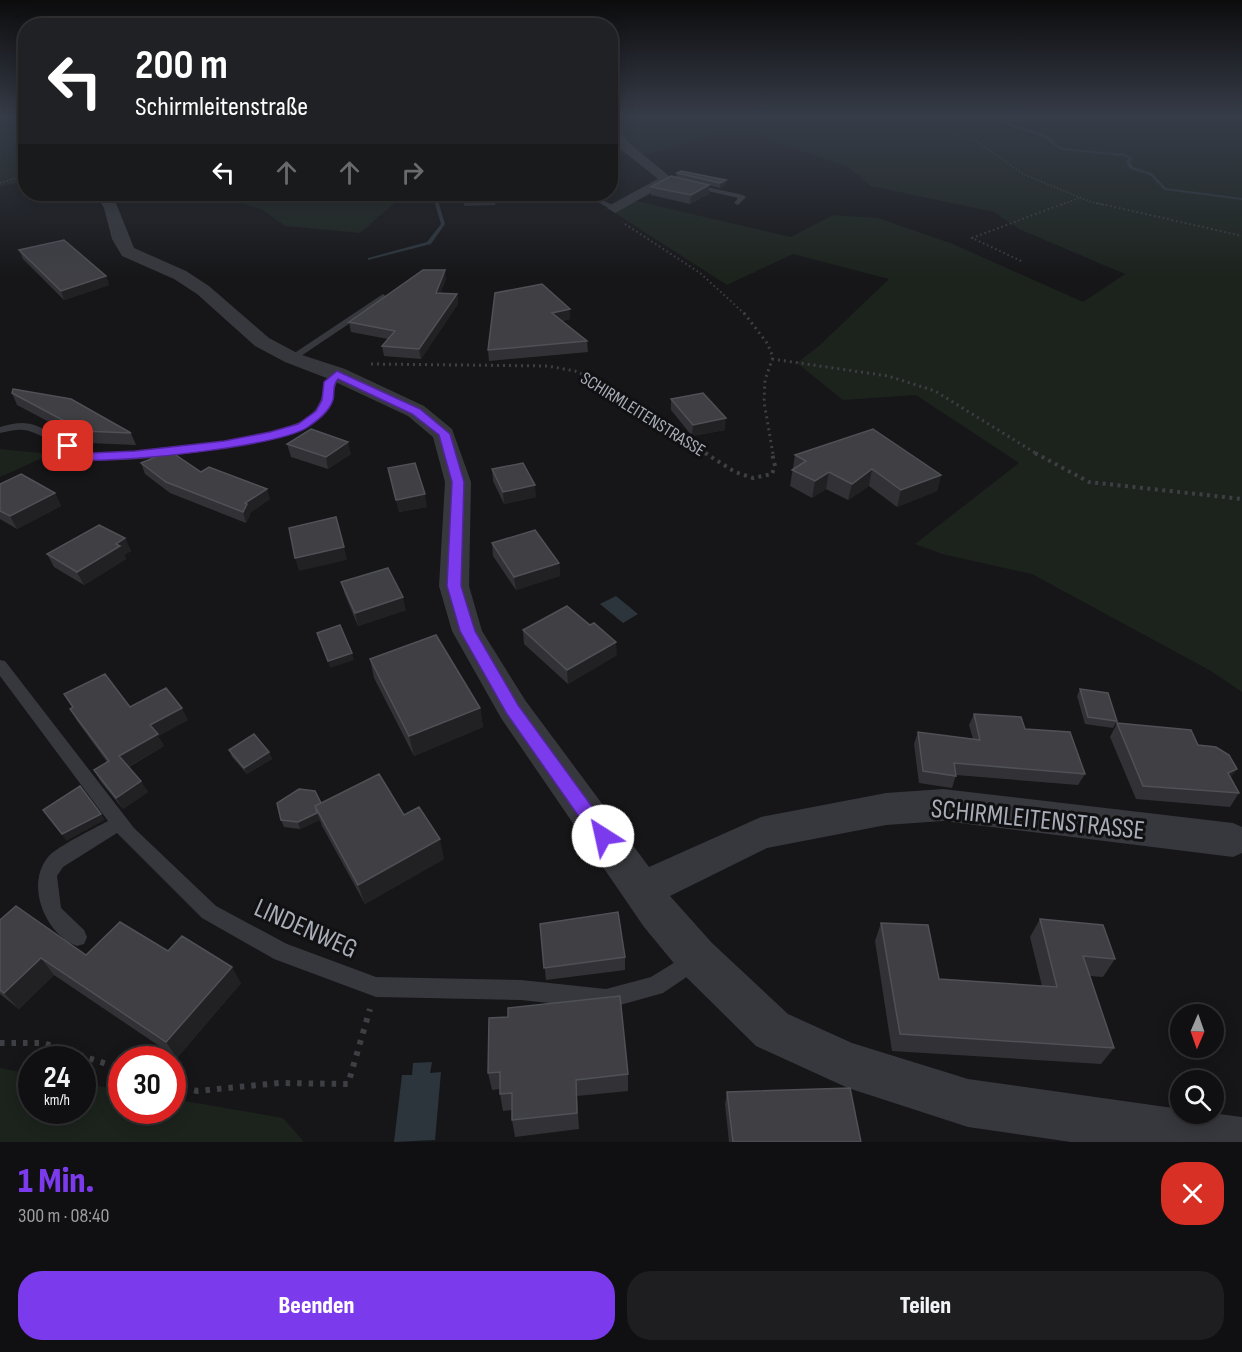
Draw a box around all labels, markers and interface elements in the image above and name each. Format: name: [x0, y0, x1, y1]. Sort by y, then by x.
text: 200 m: [135, 40, 228, 91]
icon: left: [36, 42, 114, 120]
text: Schirmleitenstraße: [135, 91, 308, 123]
icon: left: [207, 156, 240, 189]
icon: ahead: [270, 156, 303, 189]
icon: ahead: [333, 156, 366, 189]
icon: right: [396, 156, 429, 189]
street label: SCHIRMLEITENSTRASSE: [576, 368, 709, 461]
pin: [42, 420, 93, 471]
icon: arrive: [51, 429, 84, 462]
street label: SCHIRMLEITENSTRASSE: [929, 793, 1146, 847]
position arrow: [571, 804, 635, 868]
street label: LINDENWEG: [249, 892, 362, 966]
north arrow: [1170, 1004, 1224, 1058]
map controls: [1170, 1004, 1224, 1124]
speed limit sign: 30: [108, 1046, 186, 1124]
text: 24: [44, 1060, 70, 1096]
button: search: [1170, 1070, 1224, 1124]
text: km/h: [44, 1091, 70, 1110]
text: 1 Min.: [18, 1160, 94, 1203]
button: close: [1161, 1162, 1224, 1225]
text: 300 m · 08:40: [18, 1204, 109, 1228]
button: Beenden: [18, 1271, 615, 1340]
button: Teilen: [627, 1271, 1224, 1340]

